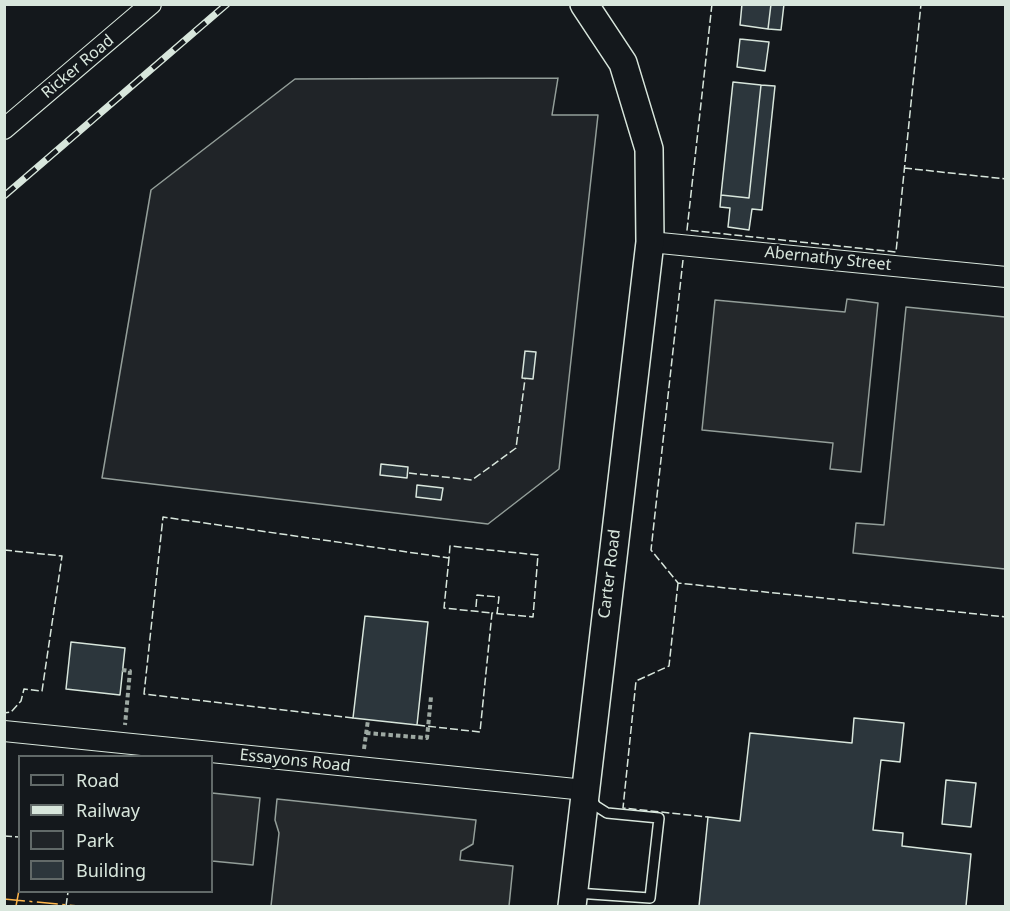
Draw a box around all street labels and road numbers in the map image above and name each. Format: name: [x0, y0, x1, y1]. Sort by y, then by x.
street label: Ricker Road: [38, 31, 118, 103]
street label: Abernathy Street: [764, 243, 892, 275]
street label: Carter Road: [595, 528, 625, 620]
street label: Essayons Road: [239, 746, 351, 776]

